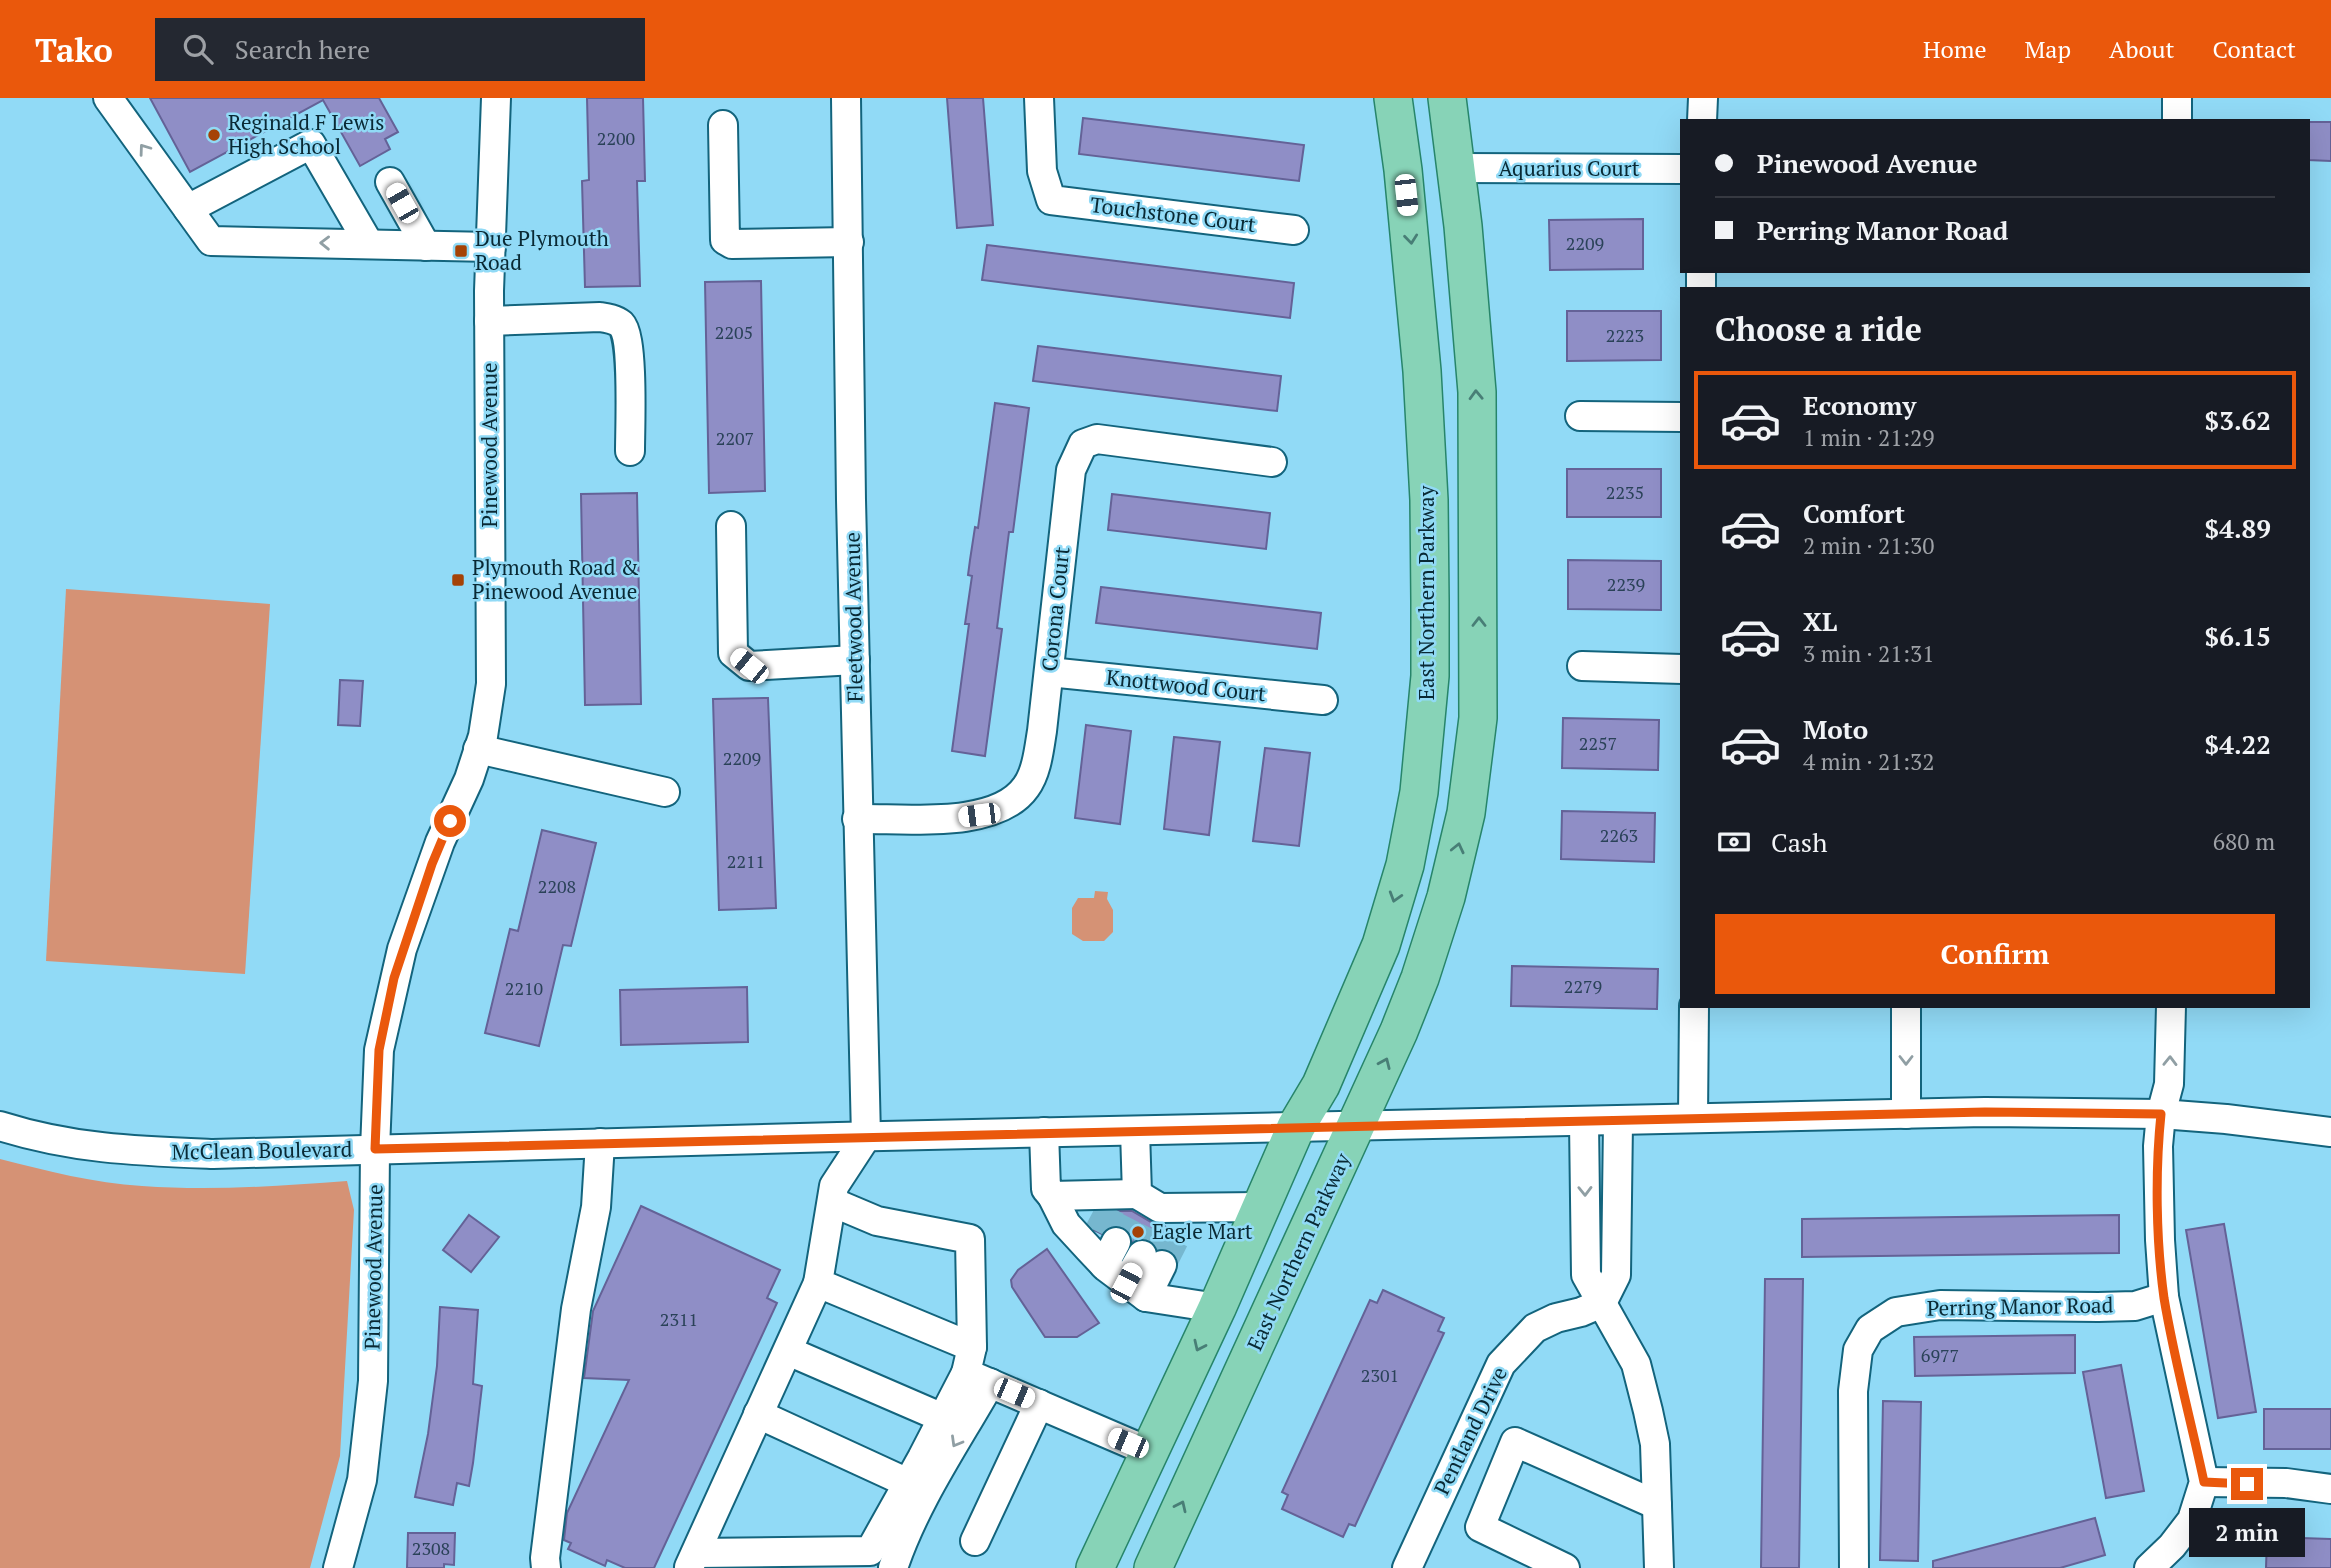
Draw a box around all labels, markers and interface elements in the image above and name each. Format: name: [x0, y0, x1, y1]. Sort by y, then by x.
search box: [155, 18, 645, 81]
text: Tako: [35, 28, 113, 71]
icon: search: [179, 30, 217, 68]
text: Search here: [235, 32, 370, 66]
text: Home: [1923, 33, 1987, 65]
text: Map: [2025, 33, 2071, 65]
text: About: [2109, 33, 2175, 65]
text: Contact: [2213, 33, 2296, 65]
place label: Reginald F Lewis High School: [228, 108, 384, 160]
house number: 2200: [597, 126, 635, 150]
marker: Reginald F Lewis High School: [206, 127, 222, 143]
one-way arrow: [140, 144, 153, 157]
text: Pinewood Avenue: [1757, 146, 1977, 180]
street label: Aquarius Court: [1499, 154, 1640, 182]
car: [1394, 173, 1419, 217]
car: [383, 180, 422, 226]
street label: Touchstone Court: [1089, 190, 1258, 238]
text: Perring Manor Road: [1757, 213, 2008, 247]
place label: Due Plymouth Road: [475, 224, 609, 276]
house number: 2209: [1566, 231, 1604, 255]
one-way arrow: [1403, 233, 1418, 244]
one-way arrow: [319, 236, 330, 251]
marker: Due Plymouth Road: [453, 243, 469, 259]
text: Choose a ride: [1715, 308, 1922, 350]
house number: 2205: [715, 320, 753, 344]
house number: 2223: [1606, 323, 1644, 347]
street label: Pinewood Avenue: [475, 362, 503, 528]
text: Economy: [1803, 388, 1916, 422]
one-way arrow: [1469, 389, 1484, 400]
icon: car: [1719, 389, 1782, 452]
text: $3.62: [2205, 403, 2271, 437]
text: 1 min · 21:29: [1803, 422, 1935, 453]
house number: 2207: [716, 426, 754, 450]
house number: 2235: [1606, 480, 1644, 504]
street label: East Northern Parkway: [1412, 485, 1440, 700]
text: Comfort: [1803, 496, 1905, 530]
icon: car: [1719, 497, 1782, 560]
text: $4.89: [2205, 511, 2271, 545]
text: 2 min · 21:30: [1803, 530, 1935, 561]
street label: Fleetwood Avenue: [838, 532, 868, 702]
street label: Corona Court: [1035, 545, 1075, 673]
place label: Plymouth Road & Pinewood Avenue: [472, 553, 639, 605]
marker: Plymouth Road & Pinewood Avenue: [450, 572, 466, 588]
house number: 2239: [1607, 572, 1645, 596]
text: XL: [1803, 604, 1837, 638]
icon: car: [1719, 605, 1782, 668]
one-way arrow: [1471, 616, 1487, 627]
text: $6.15: [2205, 619, 2271, 653]
text: 3 min · 21:31: [1803, 638, 1935, 669]
car: [727, 645, 772, 687]
street label: Knottwood Court: [1105, 663, 1268, 707]
text: Moto: [1803, 712, 1868, 746]
icon: car: [1719, 713, 1782, 776]
text: $4.22: [2205, 727, 2271, 761]
house number: 2257: [1579, 731, 1617, 755]
house number: 2209: [723, 746, 761, 770]
text: 4 min · 21:32: [1803, 746, 1935, 777]
car: [957, 802, 1002, 828]
route start: [434, 805, 466, 837]
house number: 2263: [1600, 823, 1638, 847]
icon: cash: [1715, 823, 1753, 861]
text: Cash: [1771, 825, 1827, 859]
text: 680 m: [2213, 826, 2275, 857]
one-way arrow: [1450, 842, 1464, 854]
house number: 2211: [727, 849, 765, 873]
house number: 2208: [538, 874, 576, 898]
one-way arrow: [1389, 891, 1404, 903]
button: Confirm: [1715, 914, 2275, 994]
house number: 2279: [1564, 974, 1602, 998]
house number: 2210: [505, 976, 543, 1000]
one-way arrow: [1898, 1055, 1914, 1066]
one-way arrow: [2162, 1055, 2178, 1066]
one-way arrow: [1377, 1058, 1391, 1070]
street label: McClean Boulevard: [171, 1134, 353, 1166]
street label: East Northern Parkway: [1240, 1148, 1356, 1355]
street label: Pinewood Avenue: [358, 1184, 388, 1350]
one-way arrow: [1578, 1185, 1593, 1196]
place label: Eagle Mart: [1152, 1217, 1253, 1245]
marker: Eagle Mart: [1130, 1224, 1146, 1240]
car: [1107, 1260, 1146, 1306]
street label: Perring Manor Road: [1927, 1290, 2114, 1322]
house number: 2311: [660, 1307, 698, 1331]
one-way arrow: [1193, 1339, 1207, 1352]
house number: 6977: [1921, 1343, 1959, 1367]
street label: Pentland Drive: [1427, 1362, 1513, 1499]
house number: 2301: [1361, 1363, 1399, 1387]
car: [991, 1375, 1038, 1411]
car: [1105, 1425, 1152, 1461]
one-way arrow: [951, 1435, 964, 1447]
route end: [2231, 1468, 2263, 1500]
one-way arrow: [1173, 1501, 1187, 1513]
callout: 2 min: [2189, 1508, 2305, 1558]
text: 2 min: [2216, 1517, 2278, 1548]
house number: 2308: [412, 1536, 450, 1560]

